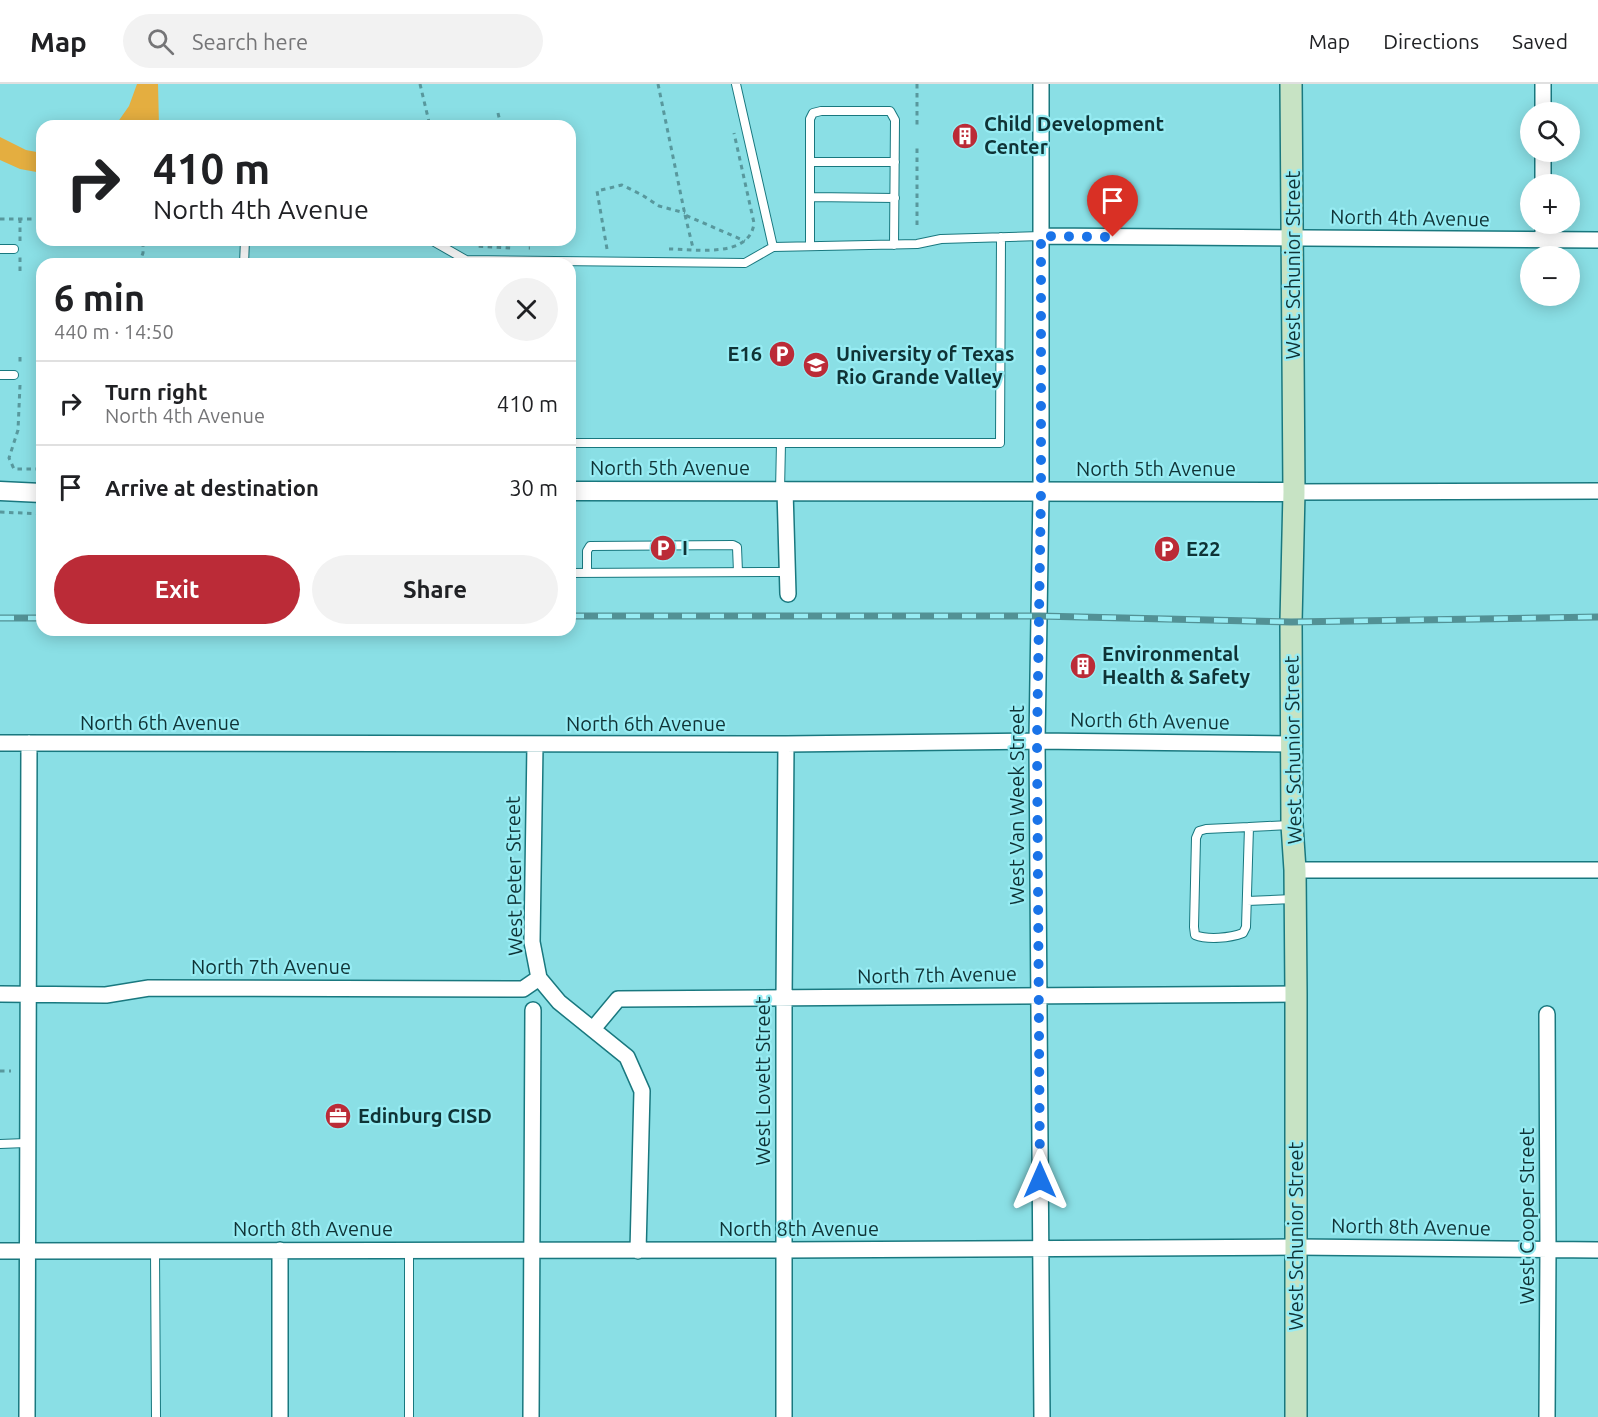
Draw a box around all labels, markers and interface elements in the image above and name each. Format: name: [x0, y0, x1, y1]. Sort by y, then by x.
search box: [123, 14, 543, 68]
icon: search: [144, 25, 177, 58]
text: Map: [30, 26, 87, 57]
text: Search here: [192, 29, 308, 54]
text: Map: [1309, 29, 1350, 53]
text: Directions: [1383, 29, 1479, 53]
text: Saved: [1512, 29, 1568, 53]
map controls: [1520, 102, 1580, 306]
button: search: [1520, 102, 1580, 162]
place label: Child Development Center: [984, 112, 1164, 158]
building icon: Child Development Center: [950, 121, 980, 151]
icon: right: [54, 144, 132, 222]
text: 410 m: [153, 145, 270, 192]
street label: West Schunior Street: [1281, 170, 1304, 359]
button: +: [1520, 174, 1580, 234]
pin: [1087, 175, 1138, 237]
icon: arrive: [1096, 184, 1129, 217]
text: North 4th Avenue: [153, 194, 369, 224]
street label: North 4th Avenue: [1330, 205, 1490, 230]
button: −: [1520, 246, 1580, 306]
text: 6 min: [54, 277, 145, 318]
button: close: [495, 278, 558, 341]
text: 440 m · 14:50: [54, 320, 174, 343]
parking icon: E16: [767, 339, 797, 369]
place label: E16: [728, 342, 762, 365]
place label: University of Texas Rio Grande Valley: [836, 342, 1014, 388]
school or university icon: University of Texas Rio Grande Valley: [801, 350, 831, 380]
text: Turn right: [105, 379, 207, 404]
icon: right: [54, 387, 87, 420]
text: 410 m: [497, 391, 558, 416]
text: North 4th Avenue: [105, 404, 265, 427]
street label: North 5th Avenue: [590, 456, 750, 479]
street label: North 5th Avenue: [1076, 457, 1236, 480]
icon: arrive: [54, 471, 87, 504]
text: Arrive at destination: [105, 475, 319, 500]
text: 30 m: [509, 475, 558, 500]
parking icon: I: [648, 533, 678, 563]
parking icon: E22: [1152, 534, 1182, 564]
place label: I: [682, 536, 688, 559]
place label: E22: [1186, 537, 1220, 560]
button: Exit: [54, 555, 300, 624]
button: Share: [312, 555, 558, 624]
place label: Environmental Health & Safety: [1102, 642, 1250, 688]
building icon: Environmental Health & Safety: [1068, 651, 1098, 681]
street label: West Schunior Street: [1279, 655, 1306, 845]
street label: West Van Week Street: [1005, 705, 1028, 905]
street label: North 6th Avenue: [1070, 708, 1230, 733]
street label: North 6th Avenue: [80, 711, 240, 734]
street label: North 6th Avenue: [566, 712, 726, 735]
street label: West Peter Street: [501, 796, 526, 956]
street label: North 7th Avenue: [191, 955, 351, 978]
street label: North 7th Avenue: [857, 962, 1017, 987]
street label: West Lovett Street: [751, 996, 774, 1166]
office icon: Edinburg CISD: [323, 1101, 353, 1131]
place label: Edinburg CISD: [358, 1104, 492, 1127]
street label: West Cooper Street: [1515, 1127, 1538, 1304]
street label: West Schunior Street: [1284, 1141, 1307, 1330]
position arrow: [1008, 1148, 1072, 1212]
street label: North 8th Avenue: [1331, 1214, 1491, 1239]
street label: North 8th Avenue: [233, 1217, 393, 1240]
street label: North 8th Avenue: [719, 1217, 879, 1240]

